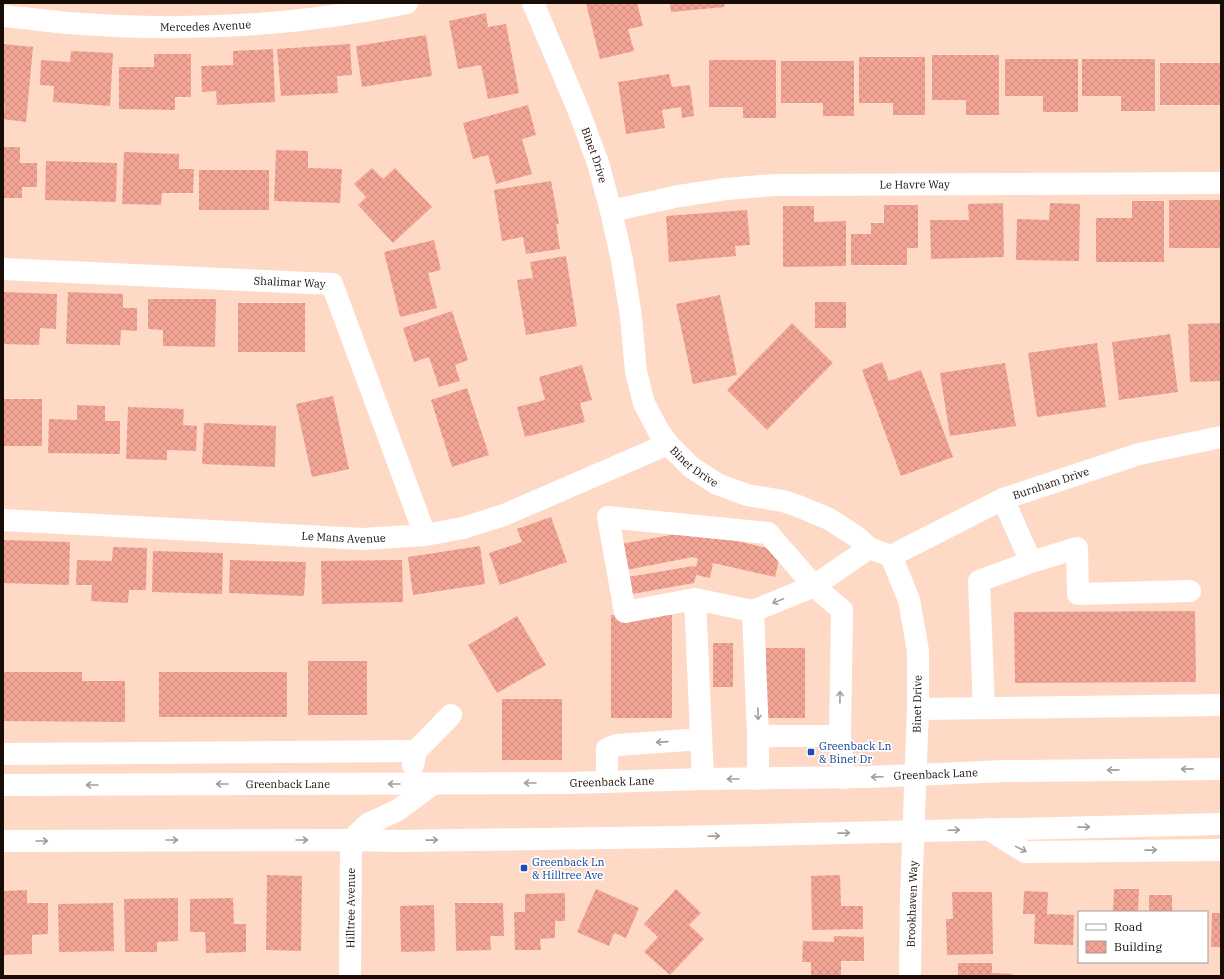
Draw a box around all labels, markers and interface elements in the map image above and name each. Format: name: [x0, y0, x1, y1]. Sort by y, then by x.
street label: Mercedes Avenue: [160, 17, 252, 34]
street label: Binet Drive: [578, 125, 610, 184]
street label: Le Havre Way: [879, 177, 950, 192]
street label: Shalimar Way: [253, 273, 326, 291]
street label: Binet Drive: [667, 443, 721, 490]
street label: Burnham Drive: [1011, 464, 1091, 502]
street label: Le Mans Avenue: [301, 529, 386, 546]
one-way arrow: [772, 597, 784, 605]
street label: Binet Drive: [909, 675, 925, 733]
one-way arrow: [836, 691, 844, 704]
one-way arrow: [754, 707, 761, 720]
one-way arrow: [656, 738, 669, 745]
place label: Greenback Ln & Binet Dr: [819, 739, 892, 766]
marker: Greenback Ln & Binet Dr: [806, 747, 816, 757]
street label: Greenback Lane: [893, 765, 979, 783]
one-way arrow: [1181, 765, 1194, 773]
one-way arrow: [1107, 766, 1120, 774]
street label: Greenback Lane: [570, 773, 655, 790]
one-way arrow: [871, 773, 884, 781]
one-way arrow: [727, 775, 740, 783]
street label: Greenback Lane: [246, 777, 330, 791]
one-way arrow: [216, 780, 229, 788]
one-way arrow: [388, 780, 401, 788]
one-way arrow: [524, 780, 537, 787]
one-way arrow: [86, 781, 99, 789]
one-way arrow: [1077, 823, 1090, 831]
one-way arrow: [947, 827, 960, 834]
one-way arrow: [837, 829, 850, 837]
one-way arrow: [707, 832, 720, 840]
one-way arrow: [165, 836, 178, 844]
one-way arrow: [295, 836, 308, 844]
one-way arrow: [425, 836, 438, 844]
one-way arrow: [35, 837, 48, 845]
one-way arrow: [1015, 846, 1027, 853]
one-way arrow: [1144, 846, 1157, 854]
place label: Greenback Ln & Hilltree Ave: [532, 855, 605, 882]
street label: Brookhaven Way: [903, 860, 921, 948]
marker: Greenback Ln & Hilltree Ave: [519, 863, 529, 873]
street label: Hilltree Avenue: [343, 868, 358, 948]
legend: [1078, 911, 1208, 963]
text: Road: [1114, 919, 1143, 934]
text: Building: [1114, 939, 1162, 954]

